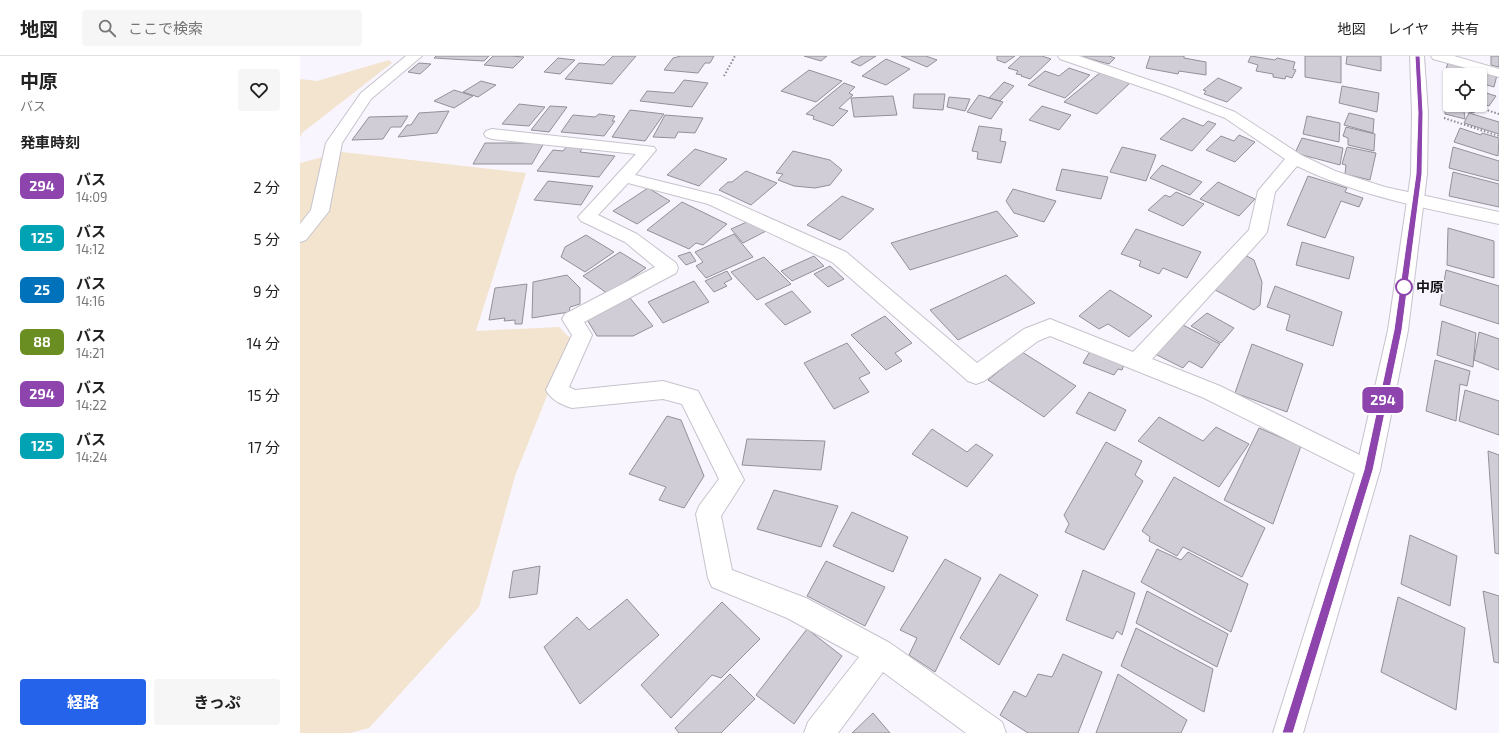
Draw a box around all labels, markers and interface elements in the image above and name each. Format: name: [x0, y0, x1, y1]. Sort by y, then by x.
search box: [82, 10, 362, 46]
text: 地図: [20, 17, 58, 40]
icon: search: [96, 17, 118, 39]
text: ここで検索: [128, 19, 203, 37]
text: 地図: [1337, 20, 1365, 37]
text: レイヤ: [1387, 20, 1429, 37]
text: 共有: [1451, 20, 1479, 37]
map controls: [1443, 68, 1487, 112]
button: locate: [1443, 68, 1487, 112]
text: 中原: [20, 69, 58, 92]
button: heart: [238, 69, 280, 111]
text: バス: [20, 98, 46, 114]
text: 発車時刻: [20, 133, 80, 151]
text: バス: [76, 170, 106, 188]
text: 294: [29, 177, 55, 194]
text: 2 分: [253, 178, 280, 196]
text: 14:09: [76, 189, 108, 205]
text: バス: [76, 222, 106, 240]
text: 125: [31, 229, 53, 246]
text: 5 分: [254, 230, 280, 248]
text: 14:12: [76, 241, 105, 257]
text: バス: [76, 274, 106, 292]
marker: 中原: [1395, 278, 1413, 296]
place label: 中原: [1416, 278, 1444, 295]
text: 25: [34, 281, 50, 298]
text: 9 分: [253, 282, 280, 300]
text: 14:16: [76, 293, 105, 309]
text: バス: [76, 326, 106, 344]
text: 88: [33, 333, 51, 350]
text: 14 分: [246, 334, 280, 352]
text: 14:21: [76, 345, 105, 361]
text: バス: [76, 378, 106, 396]
text: 294: [29, 385, 55, 402]
text: 15 分: [248, 386, 280, 404]
line badge: 294: [1360, 387, 1406, 413]
text: 294: [1370, 391, 1396, 408]
text: 14:22: [76, 397, 107, 413]
text: バス: [76, 430, 106, 448]
text: 125: [31, 437, 53, 454]
text: 17 分: [248, 438, 280, 456]
text: 14:24: [76, 449, 108, 465]
button: 経路: [20, 679, 146, 725]
button: きっぷ: [154, 679, 280, 725]

